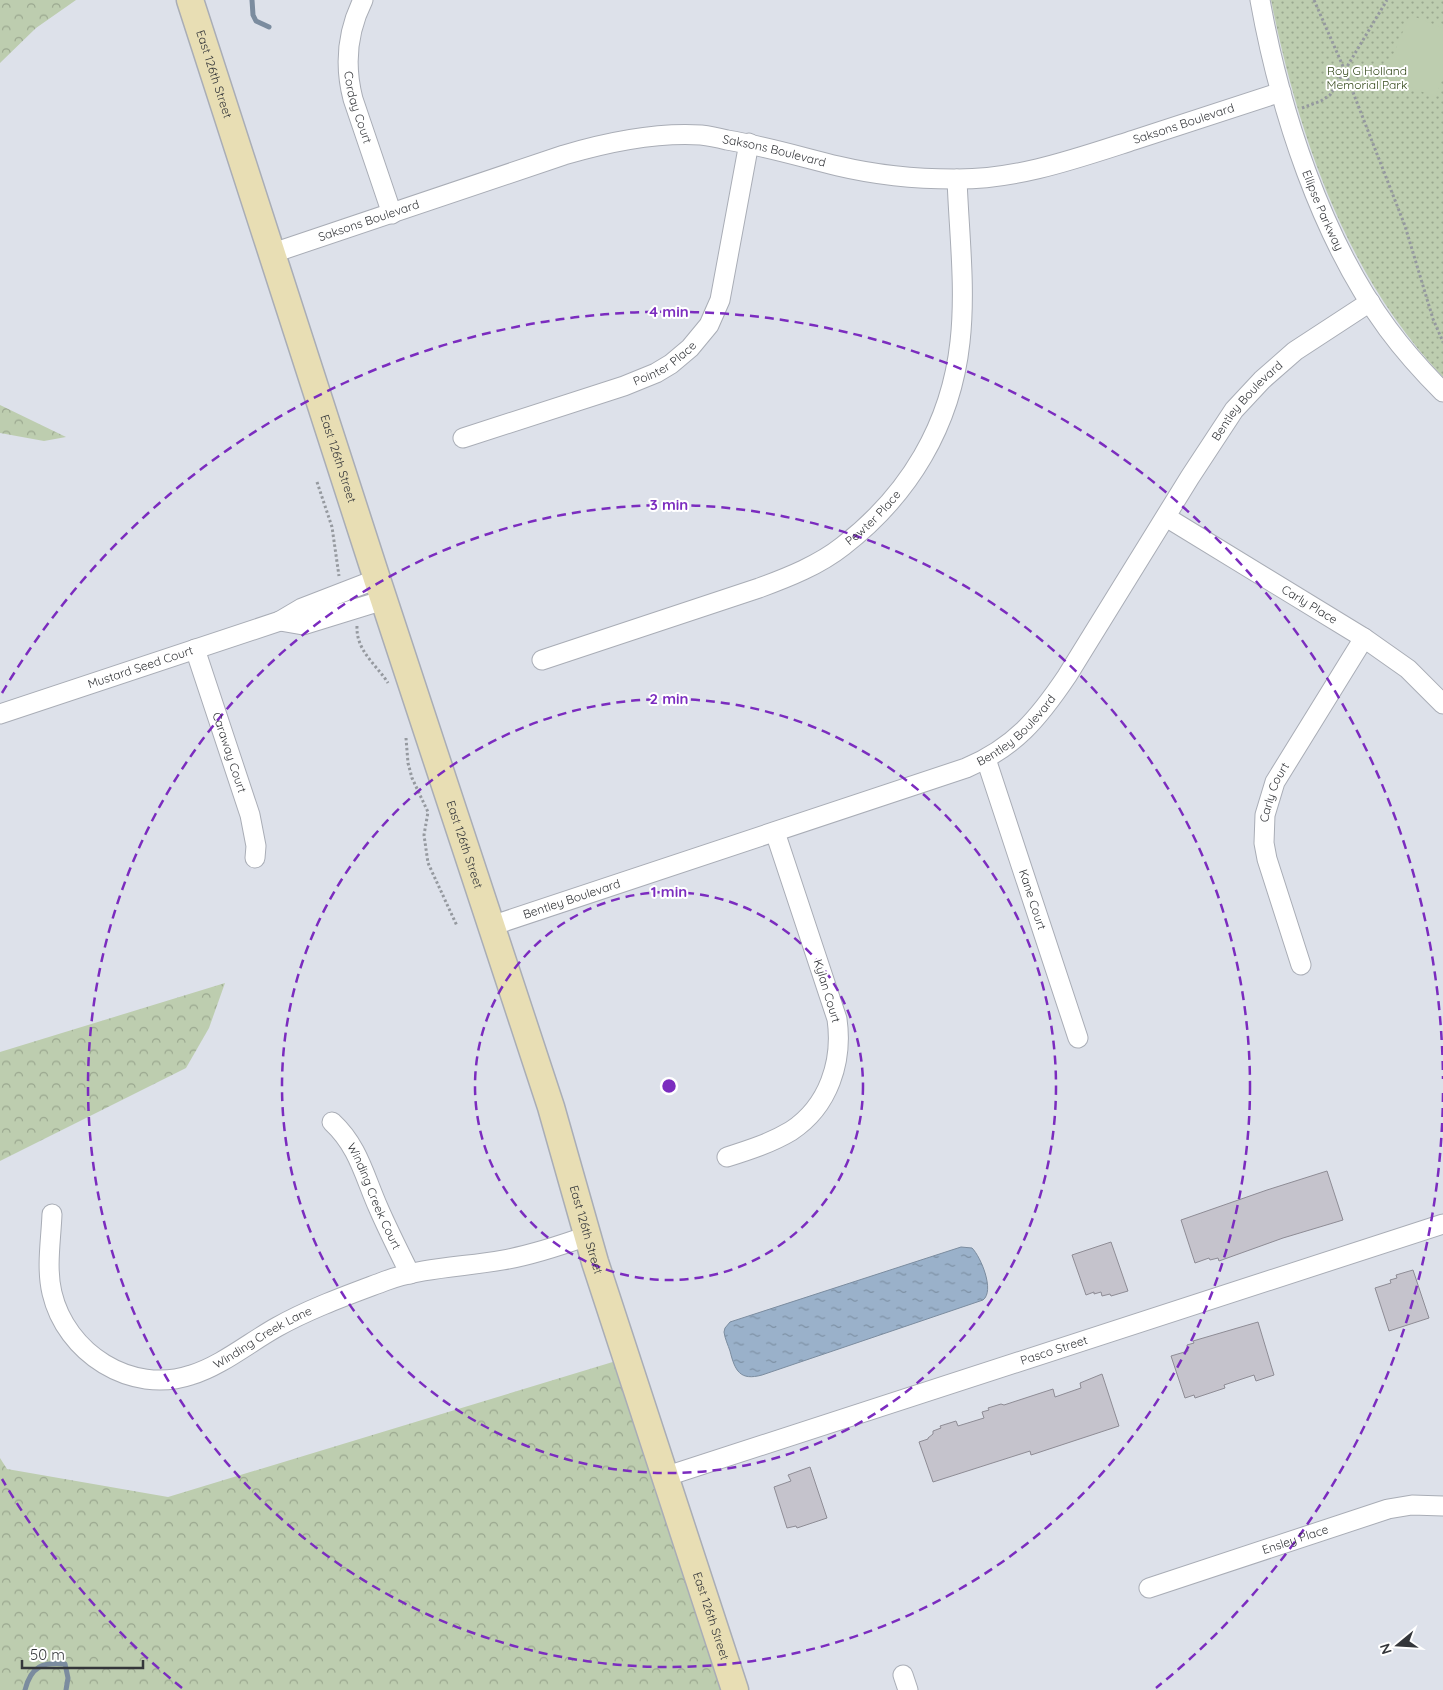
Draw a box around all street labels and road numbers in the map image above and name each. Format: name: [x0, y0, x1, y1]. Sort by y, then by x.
street label: East 126th Street: [193, 28, 236, 120]
street label: Corday Court: [341, 70, 376, 145]
street label: Saksons Boulevard: [1131, 100, 1236, 147]
street label: Saksons Boulevard: [721, 131, 827, 170]
street label: Ellipse Parkway: [1299, 168, 1347, 253]
street label: Saksons Boulevard: [316, 196, 421, 244]
street label: Pointer Place: [631, 338, 700, 389]
street label: Bentley Boulevard: [1208, 357, 1286, 443]
street label: East 126th Street: [317, 413, 360, 504]
street label: Pewter Place: [842, 487, 904, 548]
street label: Carly Place: [1279, 581, 1340, 627]
street label: Mustard Seed Court: [86, 642, 195, 691]
street label: Bentley Boulevard: [974, 692, 1058, 769]
street label: Caraway Court: [209, 710, 250, 794]
street label: Carly Court: [1257, 760, 1292, 822]
street label: East 126th Street: [443, 798, 486, 890]
street label: Kane Court: [1016, 867, 1050, 932]
street label: Bentley Boulevard: [521, 876, 622, 922]
street label: Kylan Court: [811, 957, 844, 1024]
street label: Winding Creek Court: [344, 1140, 405, 1252]
street label: East 126th Street: [567, 1183, 606, 1276]
street label: Winding Creek Lane: [210, 1303, 314, 1372]
street label: Pasco Street: [1018, 1332, 1089, 1368]
street label: Ensley Place: [1260, 1521, 1330, 1557]
street label: East 126th Street: [690, 1570, 733, 1662]

